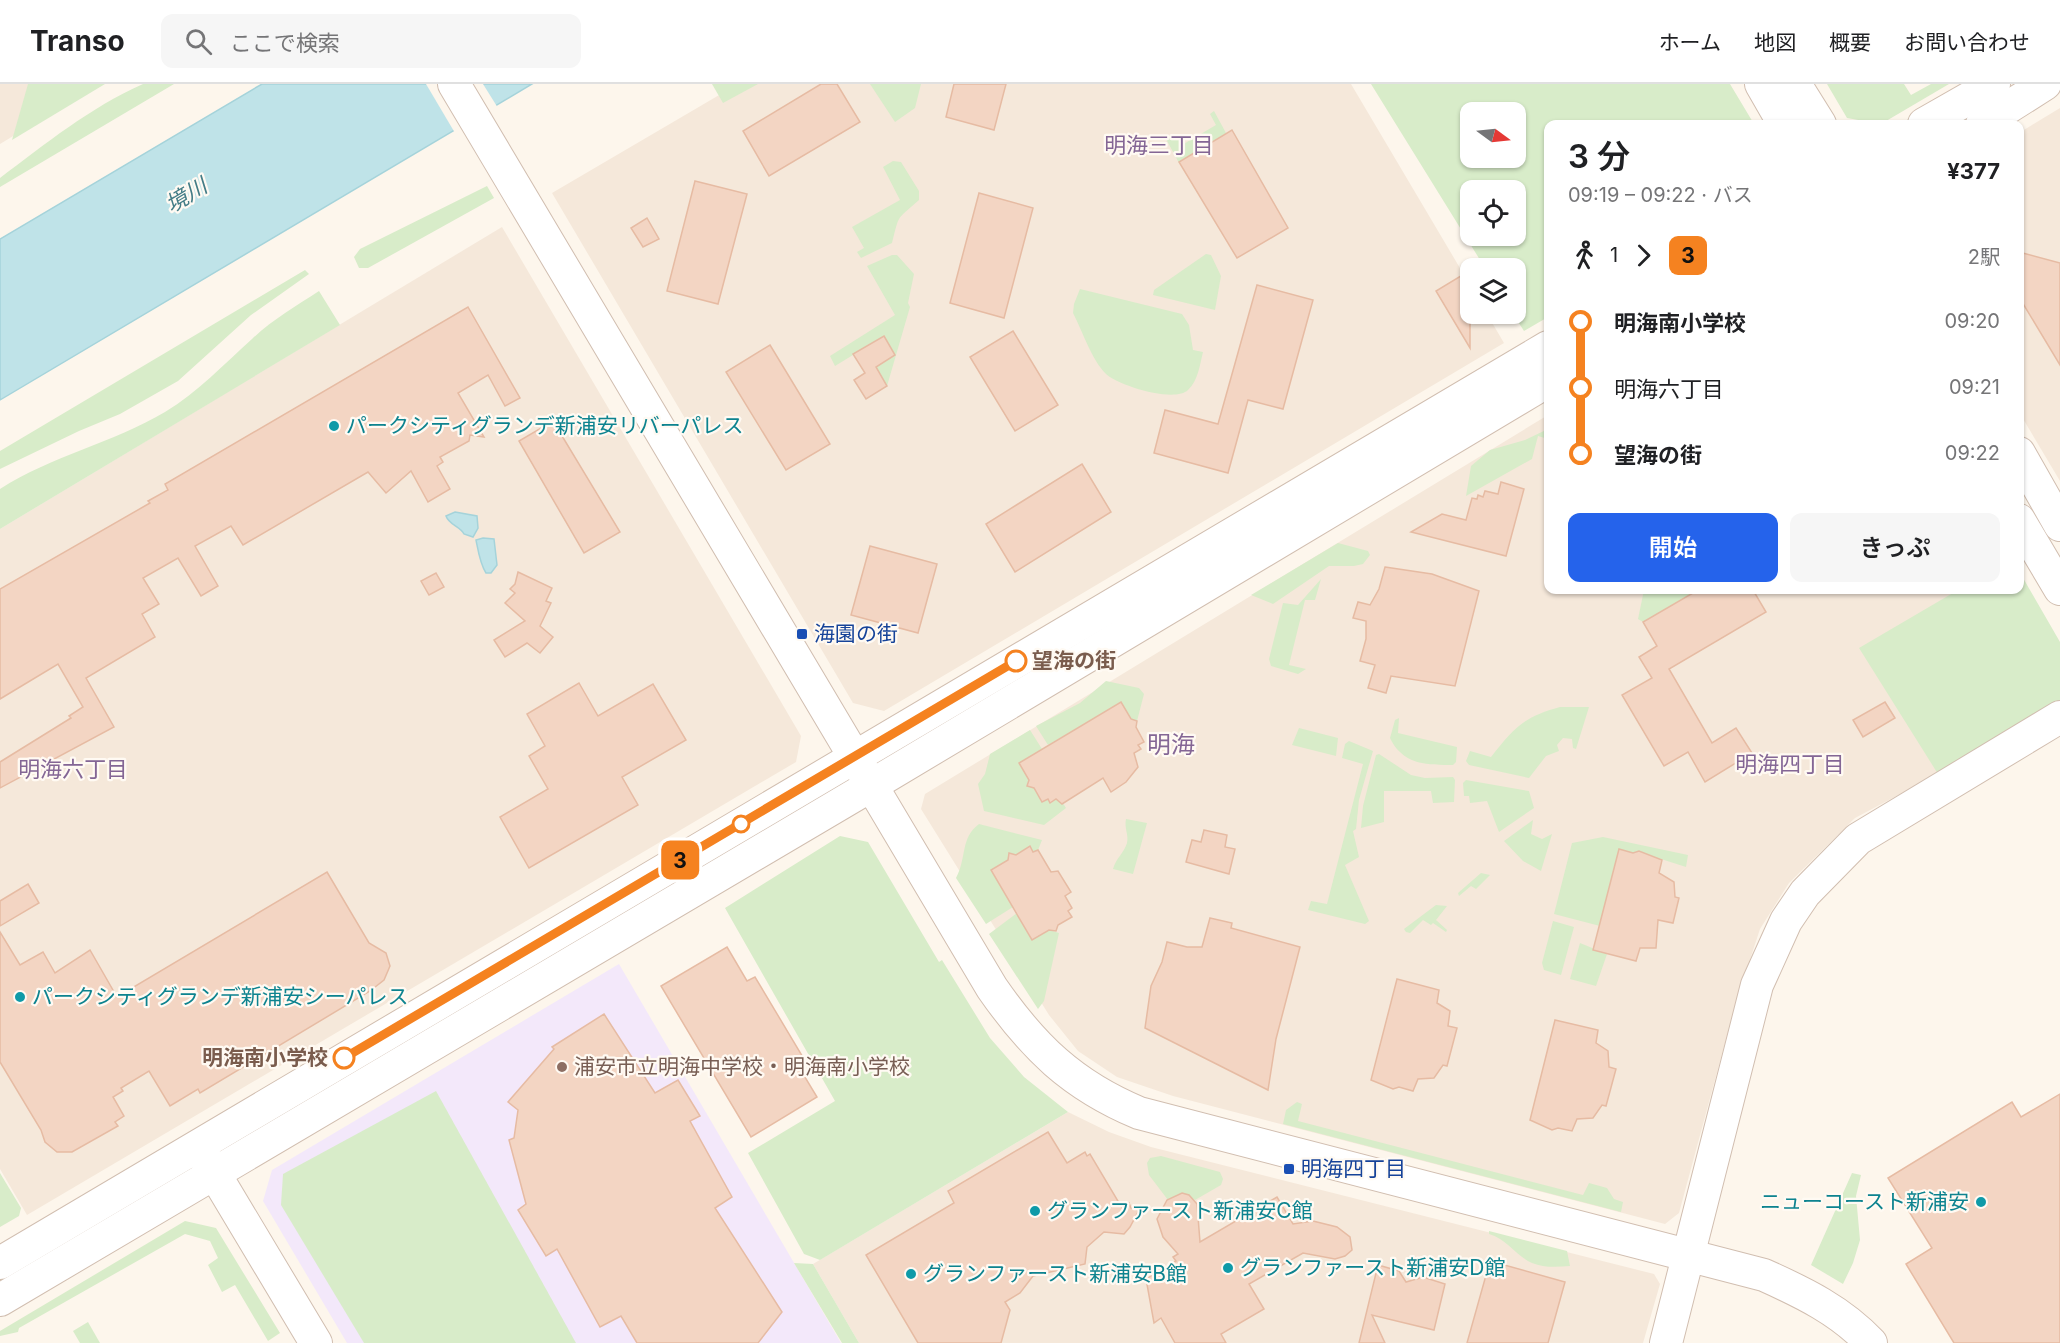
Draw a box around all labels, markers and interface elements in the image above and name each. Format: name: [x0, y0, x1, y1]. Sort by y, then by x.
search box: [161, 14, 581, 68]
text: Transo: [30, 24, 125, 58]
icon: search: [182, 25, 215, 58]
text: ここで検索: [230, 30, 340, 56]
text: ホーム: [1659, 30, 1721, 55]
text: 地図: [1754, 30, 1796, 55]
text: 概要: [1829, 30, 1871, 55]
text: お問い合わせ: [1904, 30, 2030, 55]
north arrow: [1460, 102, 1526, 168]
map controls: [1460, 102, 1526, 324]
district label: 明海三丁目: [1104, 132, 1214, 158]
text: 3 分: [1568, 136, 1630, 176]
text: ¥377: [1947, 158, 2000, 184]
water label: 境川: [160, 171, 213, 217]
button: locate: [1460, 180, 1526, 246]
text: 09:19 – 09:22 · バス: [1568, 183, 1753, 207]
icon: walk: [1568, 239, 1601, 272]
icon: forward: [1627, 239, 1660, 272]
text: 1: [1610, 243, 1618, 267]
text: 3: [1681, 243, 1695, 268]
text: 2駅: [1968, 245, 2000, 269]
button: layers: [1460, 258, 1526, 324]
text: 09:20: [1944, 309, 2000, 333]
text: 明海南小学校: [1614, 310, 1746, 336]
text: 09:21: [1949, 375, 2000, 399]
text: 明海六丁目: [1614, 376, 1724, 402]
place label: パークシティグランデ新浦安リバーパレス: [346, 413, 744, 438]
marker: パークシティグランデ新浦安リバーパレス: [327, 419, 341, 433]
text: 09:22: [1945, 441, 2000, 465]
text: 望海の街: [1614, 442, 1702, 468]
button: 開始: [1568, 513, 1778, 582]
button: きっぷ: [1790, 513, 2000, 582]
place label: 海園の街: [814, 621, 898, 646]
marker: 海園の街: [795, 627, 809, 641]
place label: 望海の街: [1032, 648, 1116, 673]
marker: 望海の街: [1005, 650, 1027, 672]
district label: 明海: [1147, 730, 1195, 759]
district label: 明海四丁目: [1735, 751, 1845, 777]
district label: 明海六丁目: [18, 756, 128, 782]
unlabelled marker: [732, 815, 750, 833]
line badge: 3: [660, 840, 700, 880]
text: 3: [673, 848, 687, 873]
place label: パークシティグランデ新浦安シーパレス: [32, 984, 409, 1009]
marker: パークシティグランデ新浦安シーパレス: [13, 990, 27, 1004]
place label: 明海南小学校: [202, 1045, 328, 1070]
marker: 明海南小学校: [333, 1047, 355, 1069]
place label: 浦安市立明海中学校・明海南小学校: [574, 1054, 910, 1079]
marker: 浦安市立明海中学校・明海南小学校: [555, 1060, 569, 1074]
place label: 明海四丁目: [1301, 1156, 1406, 1181]
marker: 明海四丁目: [1282, 1162, 1296, 1176]
place label: ニューコースト新浦安: [1760, 1189, 1969, 1214]
marker: ニューコースト新浦安: [1974, 1195, 1988, 1209]
place label: グランファースト新浦安C館: [1047, 1198, 1313, 1223]
marker: グランファースト新浦安C館: [1028, 1204, 1042, 1218]
place label: グランファースト新浦安D館: [1240, 1255, 1505, 1280]
place label: グランファースト新浦安B館: [923, 1261, 1187, 1286]
marker: グランファースト新浦安D館: [1221, 1261, 1235, 1275]
marker: グランファースト新浦安B館: [904, 1267, 918, 1281]

